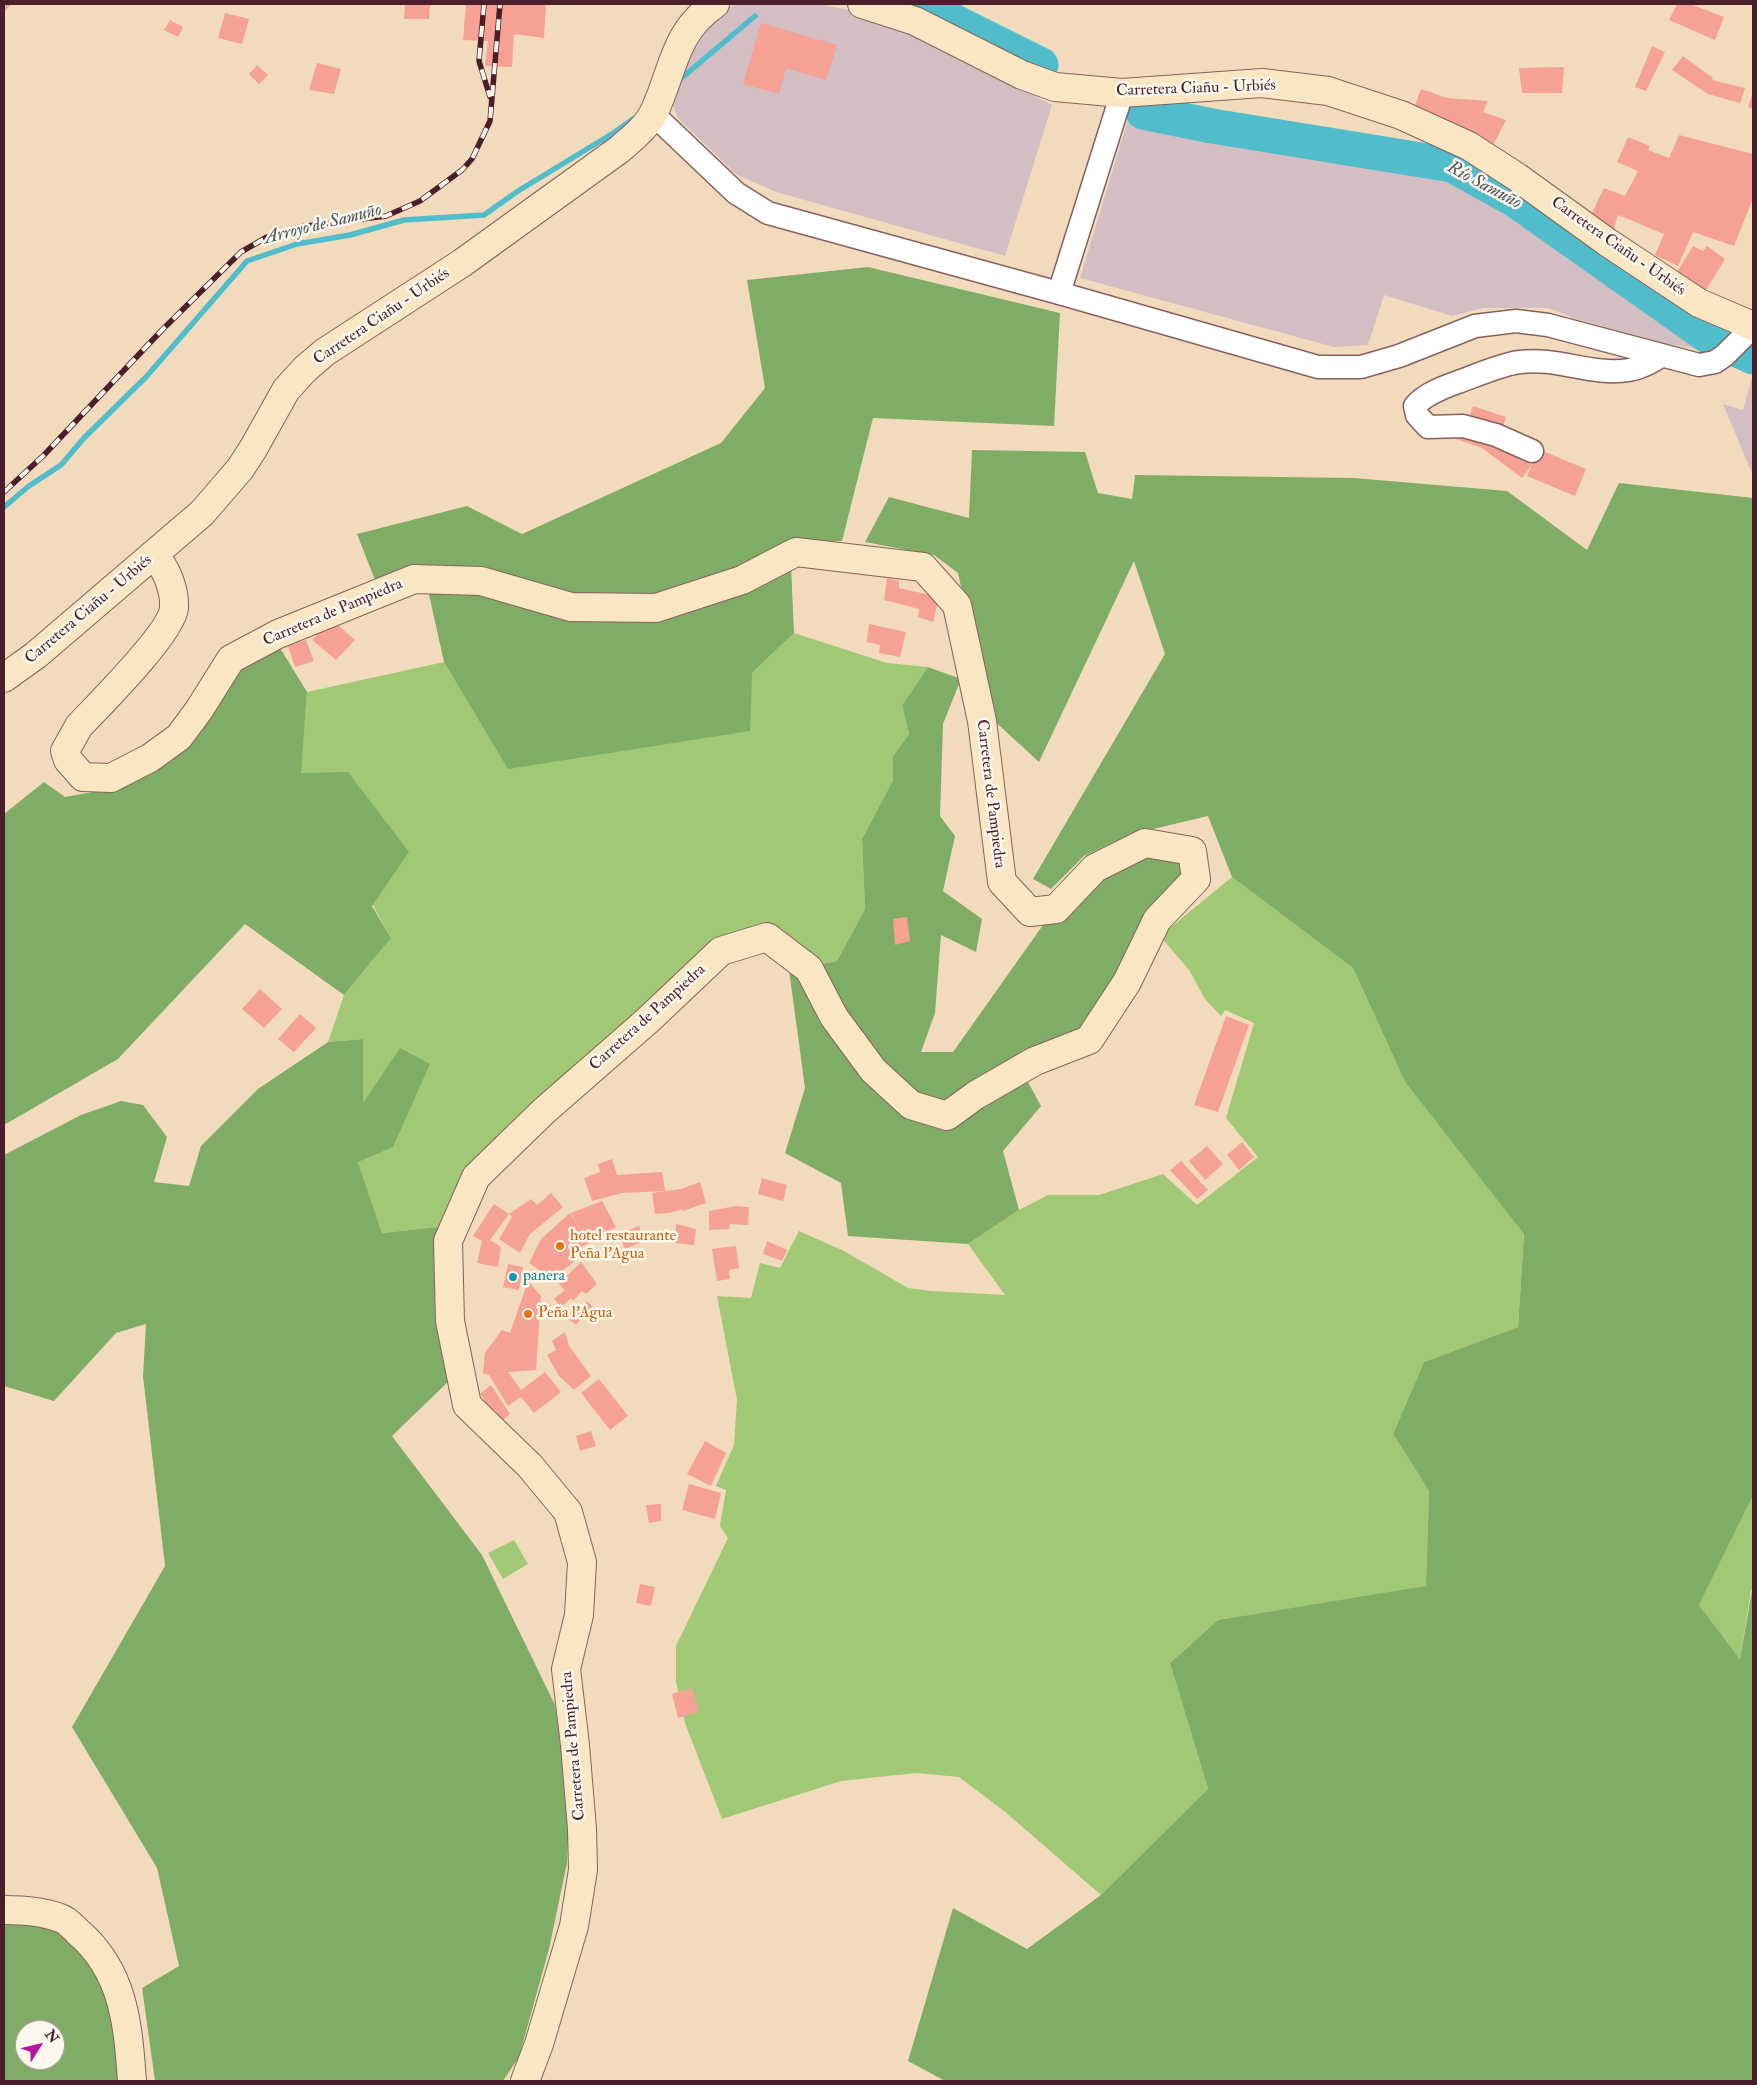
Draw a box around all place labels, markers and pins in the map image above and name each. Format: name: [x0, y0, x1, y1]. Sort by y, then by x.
place label: hotel restaurante Peña l'Agua: [570, 1227, 676, 1265]
marker: hotel restaurante Peña l'Agua: [554, 1240, 566, 1252]
place label: panera: [523, 1267, 565, 1287]
marker: panera: [507, 1271, 519, 1283]
place label: Peña l'Agua: [538, 1304, 612, 1324]
marker: Peña l'Agua: [522, 1308, 534, 1320]

